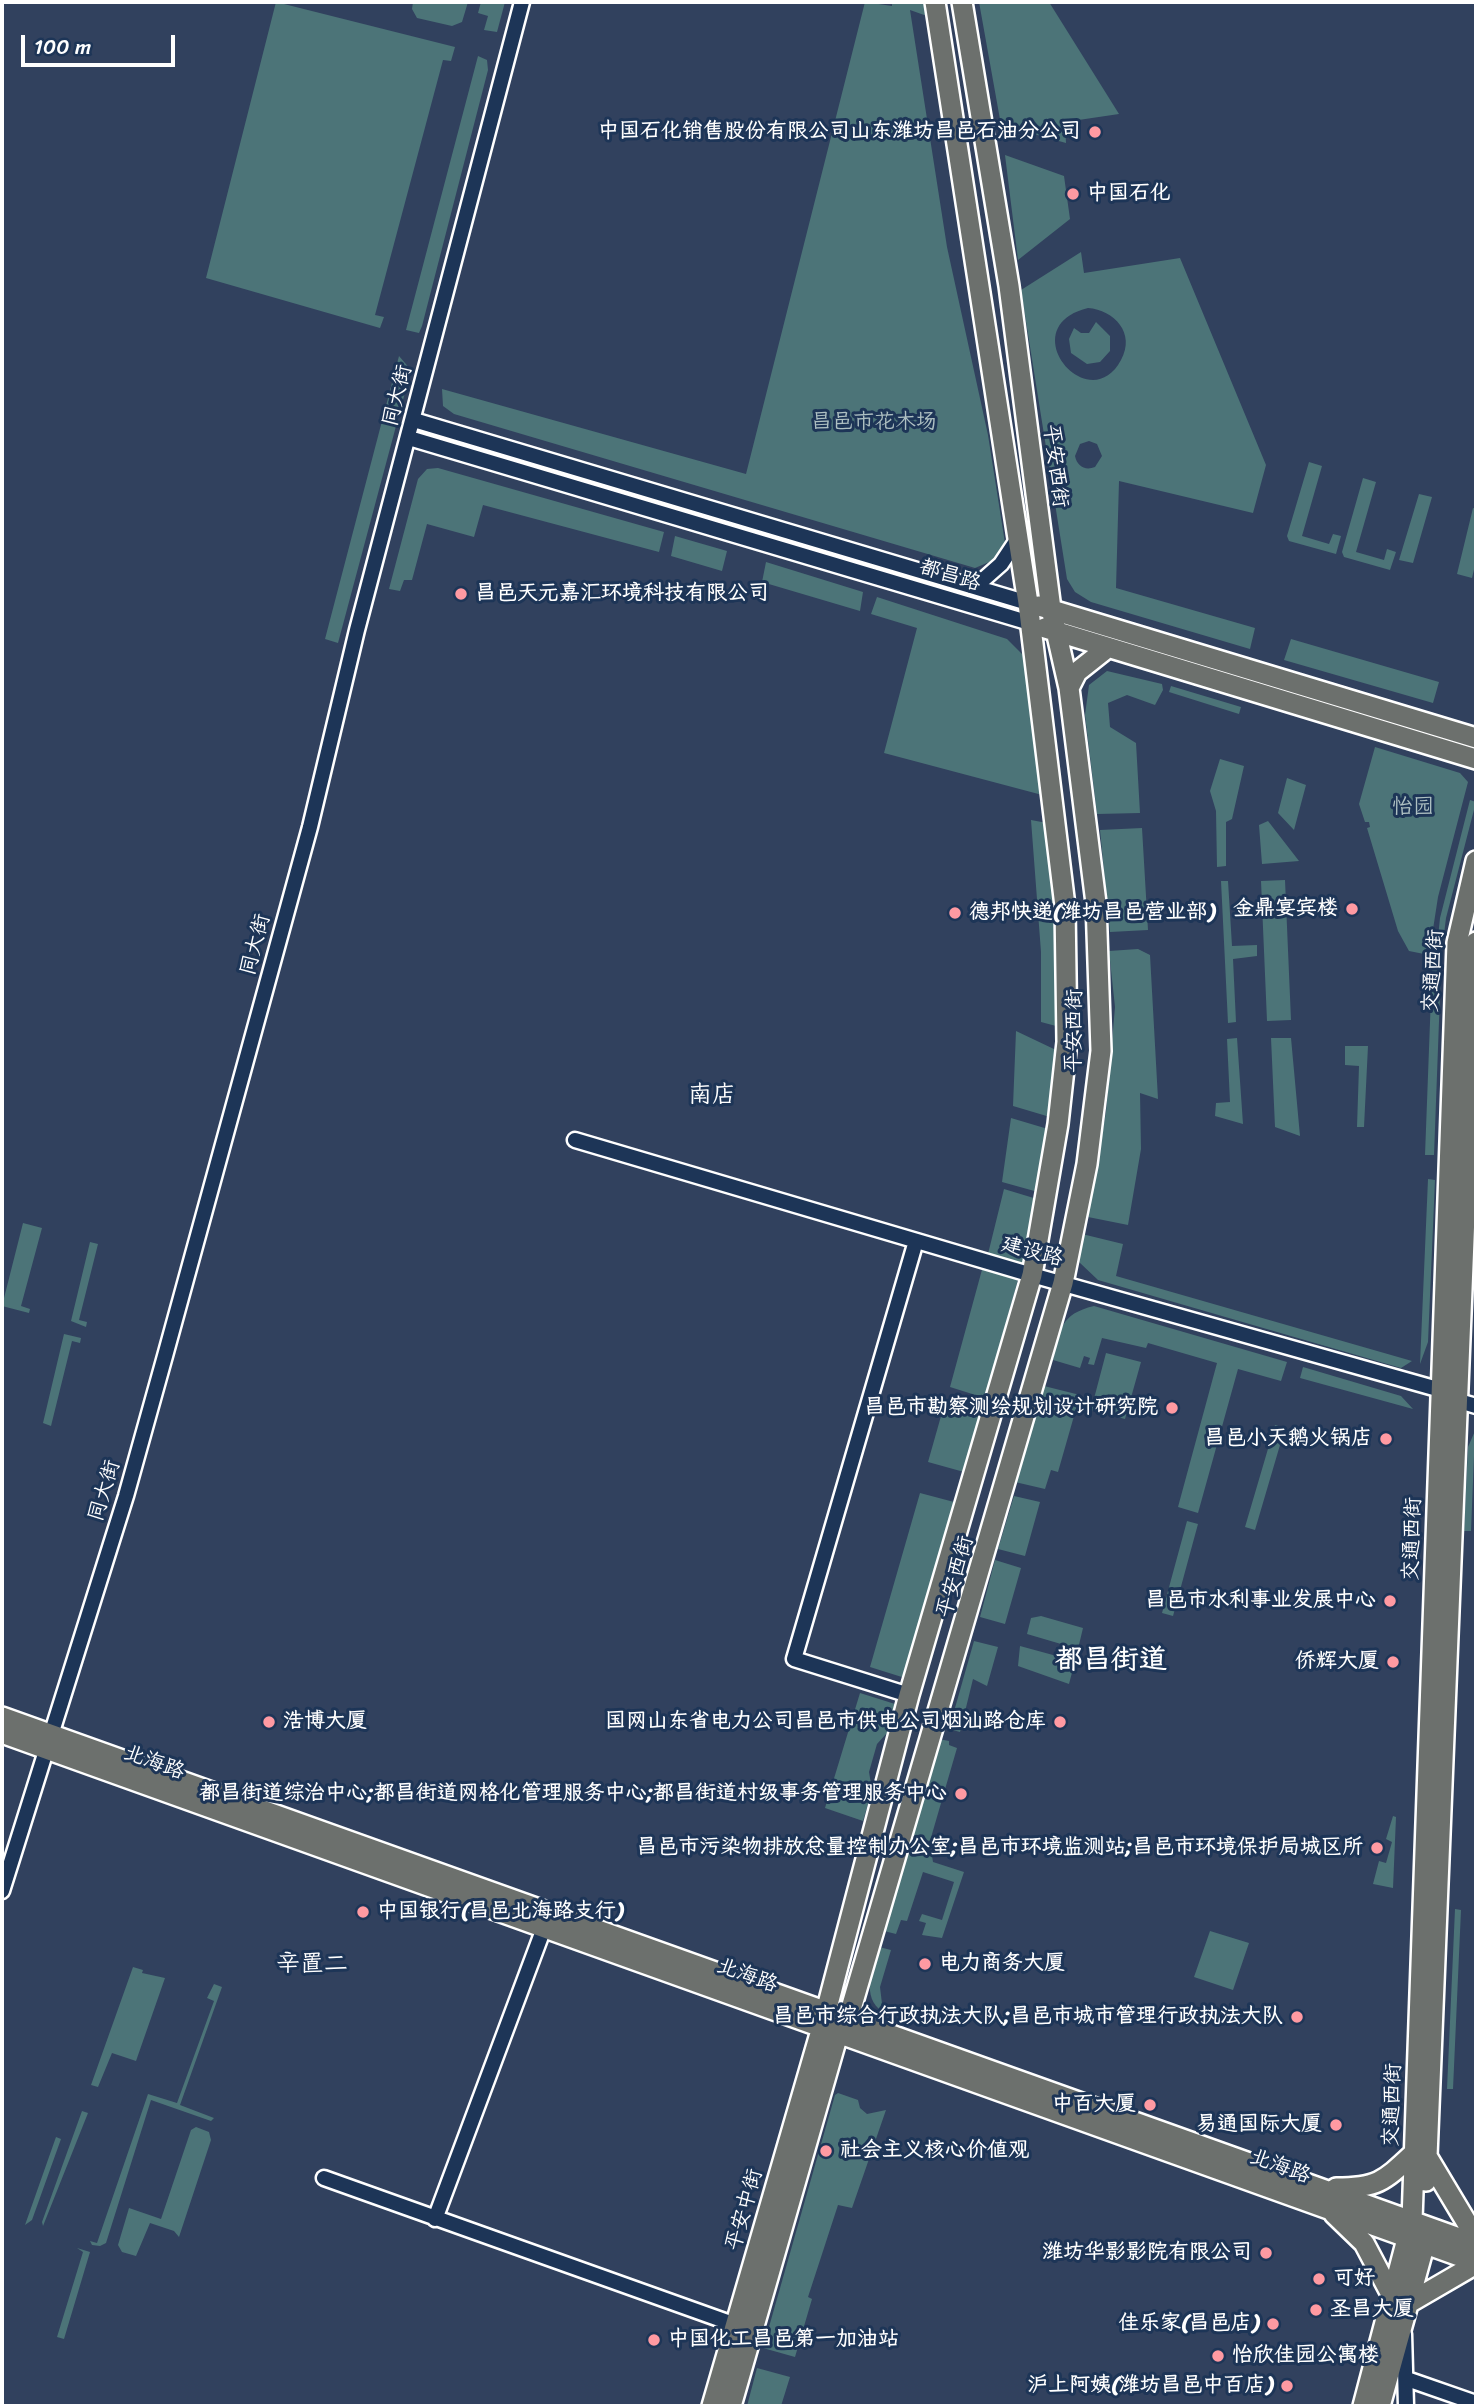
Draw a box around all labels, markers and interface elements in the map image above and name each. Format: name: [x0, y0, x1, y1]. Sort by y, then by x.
scale bar: [24, 21, 178, 65]
text: 100 m: [34, 28, 91, 66]
place label: 中国石化销售股份有限公司山东潍坊昌邑石油分公司: [598, 119, 1081, 145]
marker: 中国石化销售股份有限公司山东潍坊昌邑石油分公司: [1087, 124, 1103, 140]
place label: 中国石化: [1087, 181, 1171, 207]
marker: 中国石化: [1065, 186, 1081, 202]
street label: 同大街: [378, 362, 418, 430]
park label: 昌邑市花木场: [811, 410, 937, 436]
street label: 平安西街: [1037, 423, 1073, 509]
street label: 都昌路: [916, 555, 984, 597]
place label: 昌邑天元嘉汇环境科技有限公司: [475, 581, 769, 607]
marker: 昌邑天元嘉汇环境科技有限公司: [453, 586, 469, 602]
park label: 怡园: [1392, 795, 1434, 821]
place label: 金鼎宴宾楼: [1233, 896, 1338, 922]
place label: 德邦快递(潍坊昌邑营业部): [969, 900, 1215, 926]
marker: 金鼎宴宾楼: [1344, 901, 1360, 917]
marker: 德邦快递(潍坊昌邑营业部): [947, 905, 963, 921]
street label: 同大街: [236, 911, 276, 979]
street label: 交通西街: [1419, 928, 1449, 1014]
street label: 平安西街: [1062, 989, 1088, 1073]
district label: 南店: [688, 1082, 736, 1110]
street label: 建设路: [998, 1232, 1066, 1272]
place label: 昌邑市勘察测绘规划设计研究院: [864, 1395, 1158, 1421]
marker: 昌邑市勘察测绘规划设计研究院: [1164, 1400, 1180, 1416]
place label: 昌邑小天鹅火锅店: [1204, 1426, 1372, 1452]
marker: 昌邑小天鹅火锅店: [1378, 1431, 1394, 1447]
street label: 同大街: [84, 1457, 126, 1525]
street label: 交通西街: [1399, 1497, 1427, 1581]
street label: 平安西街: [932, 1533, 980, 1621]
place label: 昌邑市水利事业发展中心: [1145, 1588, 1376, 1614]
marker: 昌邑市水利事业发展中心: [1382, 1593, 1398, 1609]
district label: 都昌街道: [1055, 1644, 1167, 1678]
place label: 侨辉大厦: [1295, 1649, 1379, 1675]
marker: 侨辉大厦: [1385, 1654, 1401, 1670]
place label: 浩博大厦: [283, 1709, 367, 1735]
place label: 国网山东省电力公司昌邑市供电公司烟汕路仓库: [605, 1709, 1046, 1735]
marker: 浩博大厦: [261, 1714, 277, 1730]
marker: 国网山东省电力公司昌邑市供电公司烟汕路仓库: [1052, 1714, 1068, 1730]
street label: 北海路: [120, 1740, 188, 1786]
place label: 都昌街道综治中心;都昌街道网格化管理服务中心;都昌街道村级事务管理服务中心: [199, 1781, 947, 1807]
marker: 都昌街道综治中心;都昌街道网格化管理服务中心;都昌街道村级事务管理服务中心: [953, 1786, 969, 1802]
place label: 昌邑市污染物排放总量控制办公室;昌邑市环境监测站;昌邑市环境保护局城区所: [636, 1835, 1363, 1861]
marker: 昌邑市污染物排放总量控制办公室;昌邑市环境监测站;昌邑市环境保护局城区所: [1369, 1840, 1385, 1856]
place label: 中国银行(昌邑北海路支行): [377, 1899, 623, 1925]
marker: 中国银行(昌邑北海路支行): [355, 1904, 371, 1920]
district label: 辛置二: [276, 1951, 348, 1979]
place label: 电力商务大厦: [939, 1951, 1065, 1977]
street label: 北海路: [713, 1953, 781, 1999]
marker: 电力商务大厦: [917, 1956, 933, 1972]
place label: 昌邑市综合行政执法大队;昌邑市城市管理行政执法大队: [773, 2004, 1283, 2030]
marker: 昌邑市综合行政执法大队;昌邑市城市管理行政执法大队: [1289, 2009, 1305, 2025]
street label: 交通西街: [1379, 2063, 1407, 2147]
place label: 中百大厦: [1052, 2092, 1136, 2118]
marker: 中百大厦: [1142, 2097, 1158, 2113]
place label: 易通国际大厦: [1196, 2112, 1322, 2138]
marker: 易通国际大厦: [1328, 2117, 1344, 2133]
place label: 社会主义核心价值观: [840, 2138, 1029, 2164]
marker: 社会主义核心价值观: [818, 2143, 834, 2159]
street label: 北海路: [1246, 2144, 1314, 2190]
street label: 平安中街: [721, 2166, 769, 2254]
place label: 潍坊华影影院有限公司: [1042, 2240, 1252, 2266]
marker: 潍坊华影影院有限公司: [1258, 2245, 1274, 2261]
place label: 可好: [1333, 2266, 1375, 2292]
marker: 可好: [1311, 2271, 1327, 2287]
place label: 圣昌大厦: [1330, 2297, 1414, 2323]
marker: 圣昌大厦: [1308, 2302, 1324, 2318]
place label: 佳乐家(昌邑店): [1118, 2311, 1259, 2337]
marker: 佳乐家(昌邑店): [1265, 2316, 1281, 2332]
place label: 中国化工昌邑第一加油站: [668, 2327, 899, 2353]
marker: 中国化工昌邑第一加油站: [646, 2332, 662, 2348]
place label: 怡欣佳园公寓楼: [1232, 2343, 1379, 2369]
marker: 怡欣佳园公寓楼: [1210, 2348, 1226, 2364]
place label: 沪上阿姨(潍坊昌邑中百店): [1027, 2373, 1273, 2399]
marker: 沪上阿姨(潍坊昌邑中百店): [1279, 2378, 1295, 2394]

